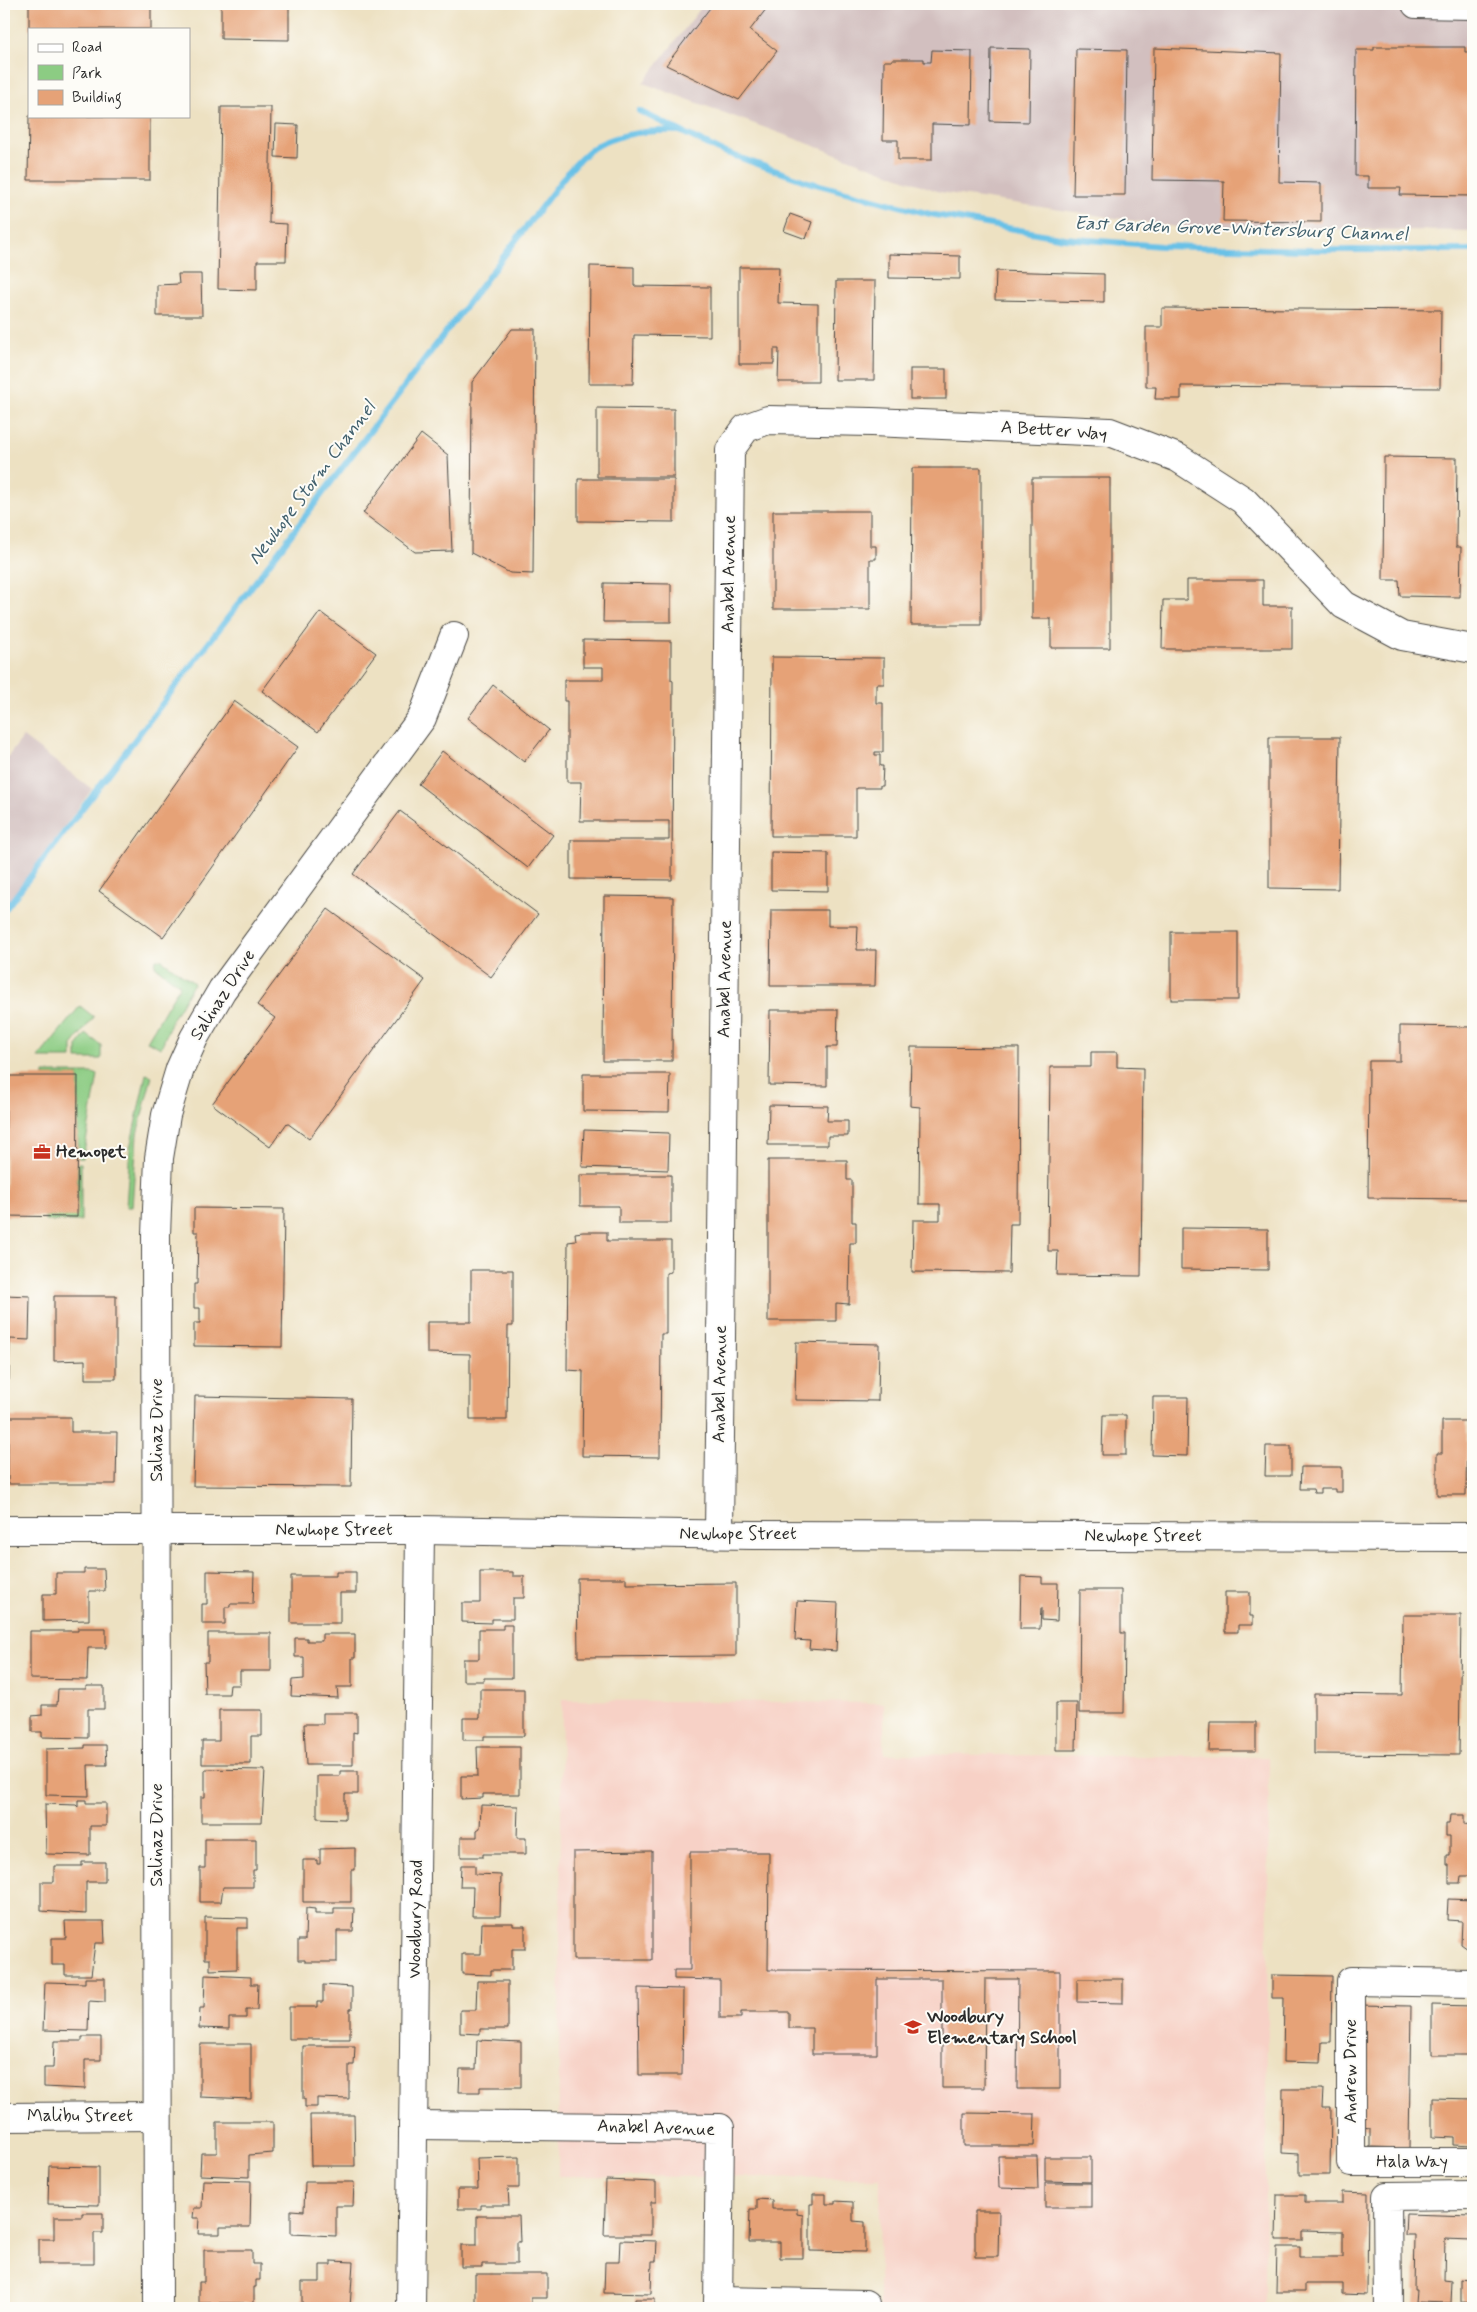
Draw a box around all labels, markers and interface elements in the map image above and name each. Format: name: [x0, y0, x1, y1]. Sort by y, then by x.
legend: [28, 28, 190, 118]
text: Road: [72, 38, 102, 58]
text: Park: [72, 64, 102, 84]
text: Building: [72, 88, 122, 109]
water label: East Garden Grove-Wintersburg Channel: [1074, 211, 1410, 249]
water label: Newhope Storm Channel: [242, 395, 383, 570]
street label: A Better Way: [1000, 415, 1108, 447]
street label: Anabel Avenue: [716, 515, 742, 633]
street label: Anabel Avenue: [712, 920, 738, 1038]
street label: Salinaz Drive: [185, 945, 261, 1045]
place label: Hemopet: [56, 1140, 127, 1164]
office icon: Hemopet: [32, 1142, 52, 1162]
street label: Anabel Avenue: [707, 1325, 733, 1443]
street label: Salinaz Drive: [145, 1378, 169, 1482]
street label: Newhope Street: [275, 1518, 393, 1542]
street label: Newhope Street: [679, 1522, 797, 1546]
street label: Newhope Street: [1084, 1524, 1202, 1548]
street label: Salinaz Drive: [145, 1783, 169, 1887]
street label: Woodbury Road: [403, 1859, 429, 1979]
place label: Woodbury Elementary School: [926, 2005, 1077, 2050]
school or university icon: Woodbury Elementary School: [903, 2017, 923, 2037]
street label: Andrew Drive: [1339, 2019, 1363, 2123]
street label: Malibu Street: [27, 2104, 133, 2128]
street label: Anabel Avenue: [597, 2114, 715, 2142]
street label: Hala Way: [1376, 2150, 1448, 2174]

